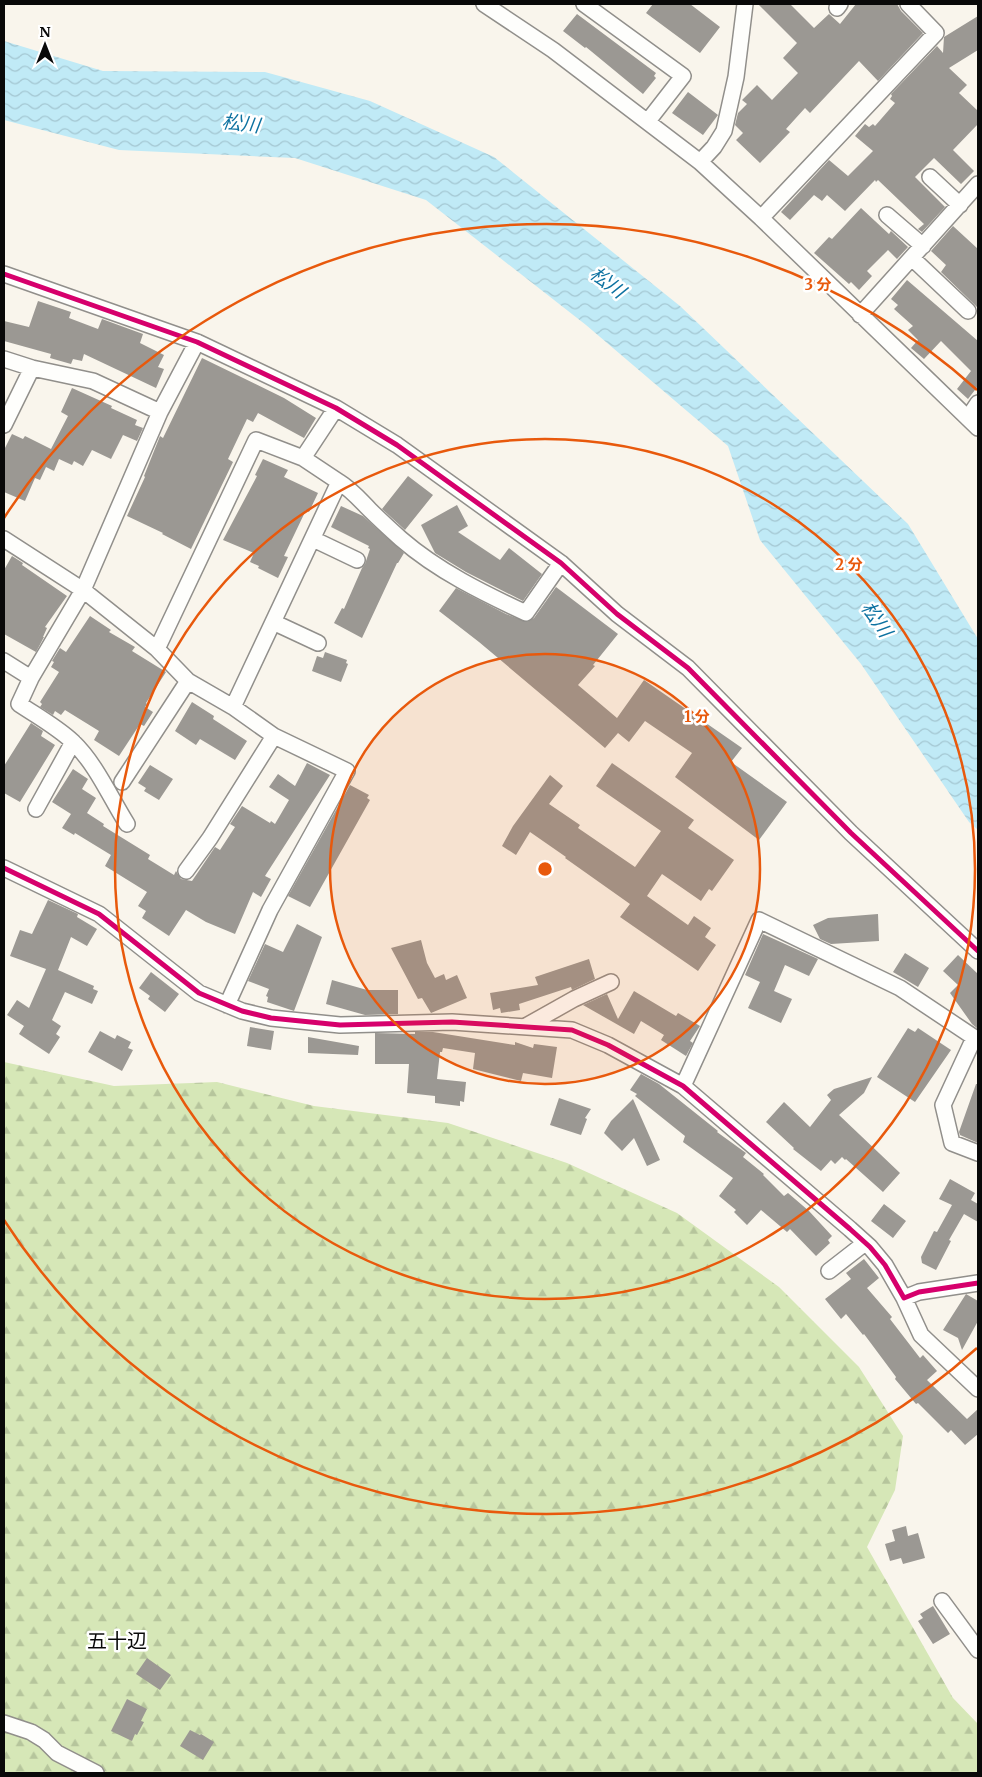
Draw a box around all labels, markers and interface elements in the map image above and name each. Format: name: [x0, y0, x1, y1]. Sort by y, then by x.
north arrow: [20, 20, 70, 70]
text: N: [39, 23, 51, 41]
water label: 松川: [221, 109, 263, 137]
water label: 松川: [586, 261, 632, 304]
text: 3 分: [804, 275, 832, 294]
text: 2 分: [835, 555, 863, 574]
water label: 松川: [856, 597, 899, 643]
text: 1 分: [684, 707, 710, 726]
centre of rings: [536, 860, 554, 878]
district label: 五十辺: [87, 1628, 147, 1653]

